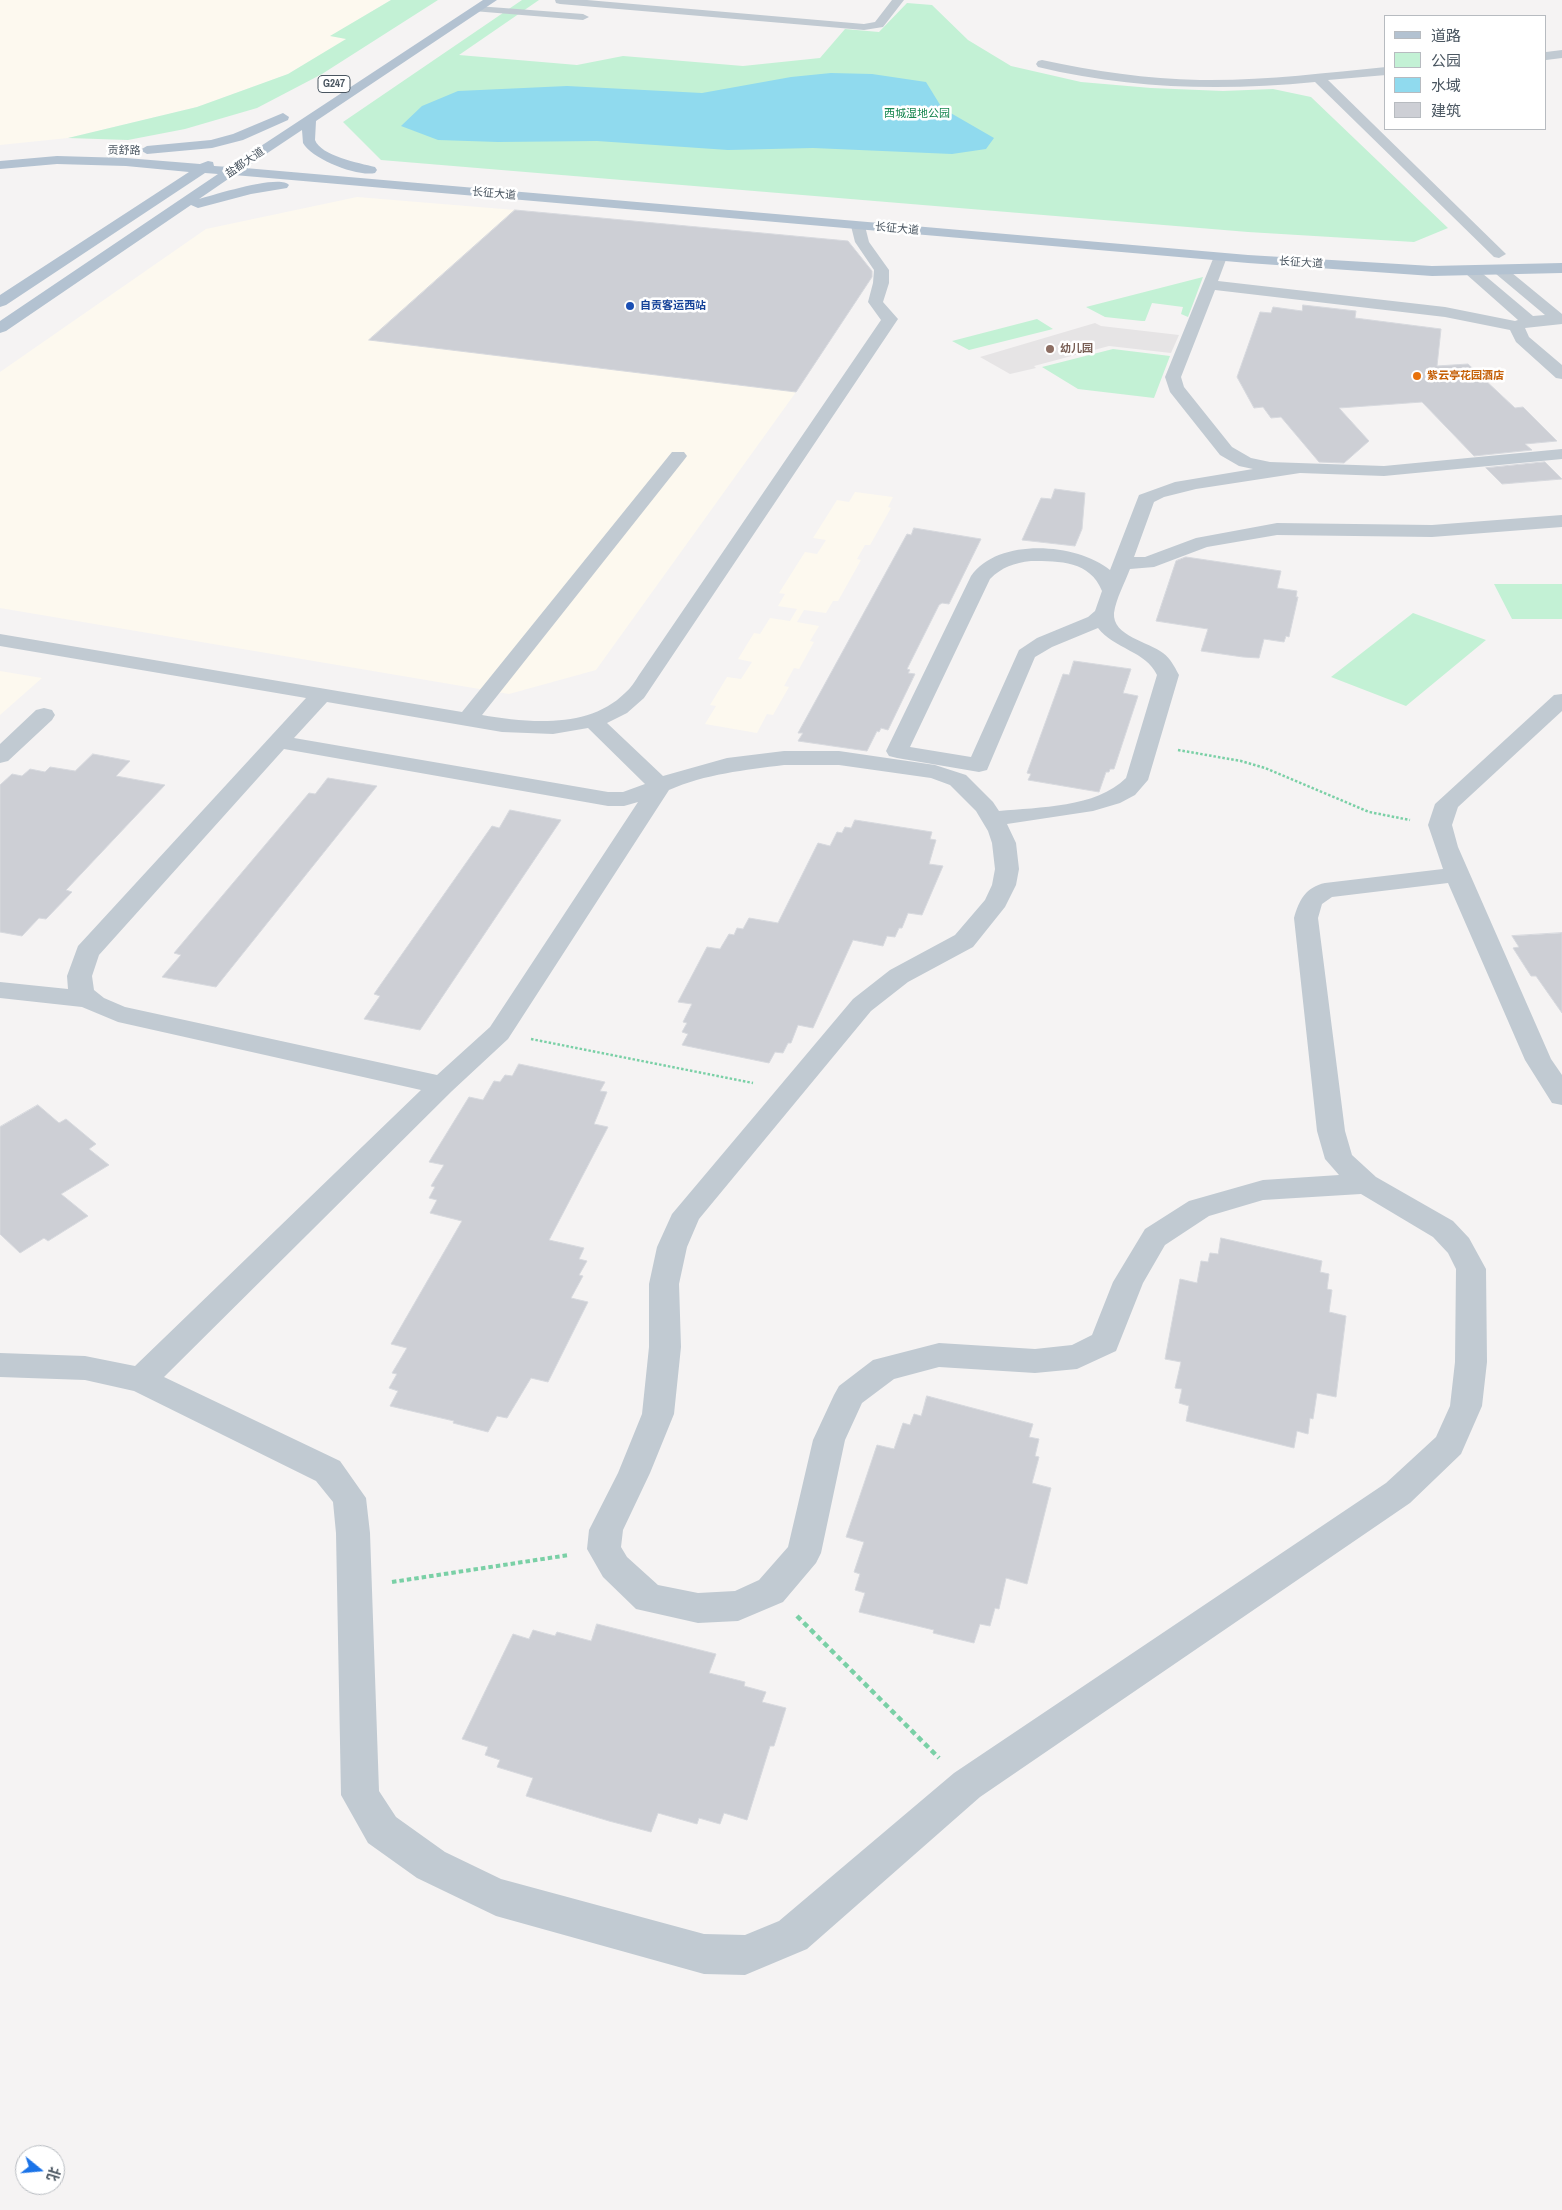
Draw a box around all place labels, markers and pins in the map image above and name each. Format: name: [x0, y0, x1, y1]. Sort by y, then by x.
place label: 自贡客运西站: [640, 299, 706, 313]
marker: 自贡客运西站: [624, 300, 636, 312]
place label: 幼儿园: [1060, 342, 1093, 356]
marker: 幼儿园: [1044, 343, 1056, 355]
place label: 紫云亭花园酒店: [1427, 369, 1504, 383]
marker: 紫云亭花园酒店: [1411, 370, 1423, 382]

